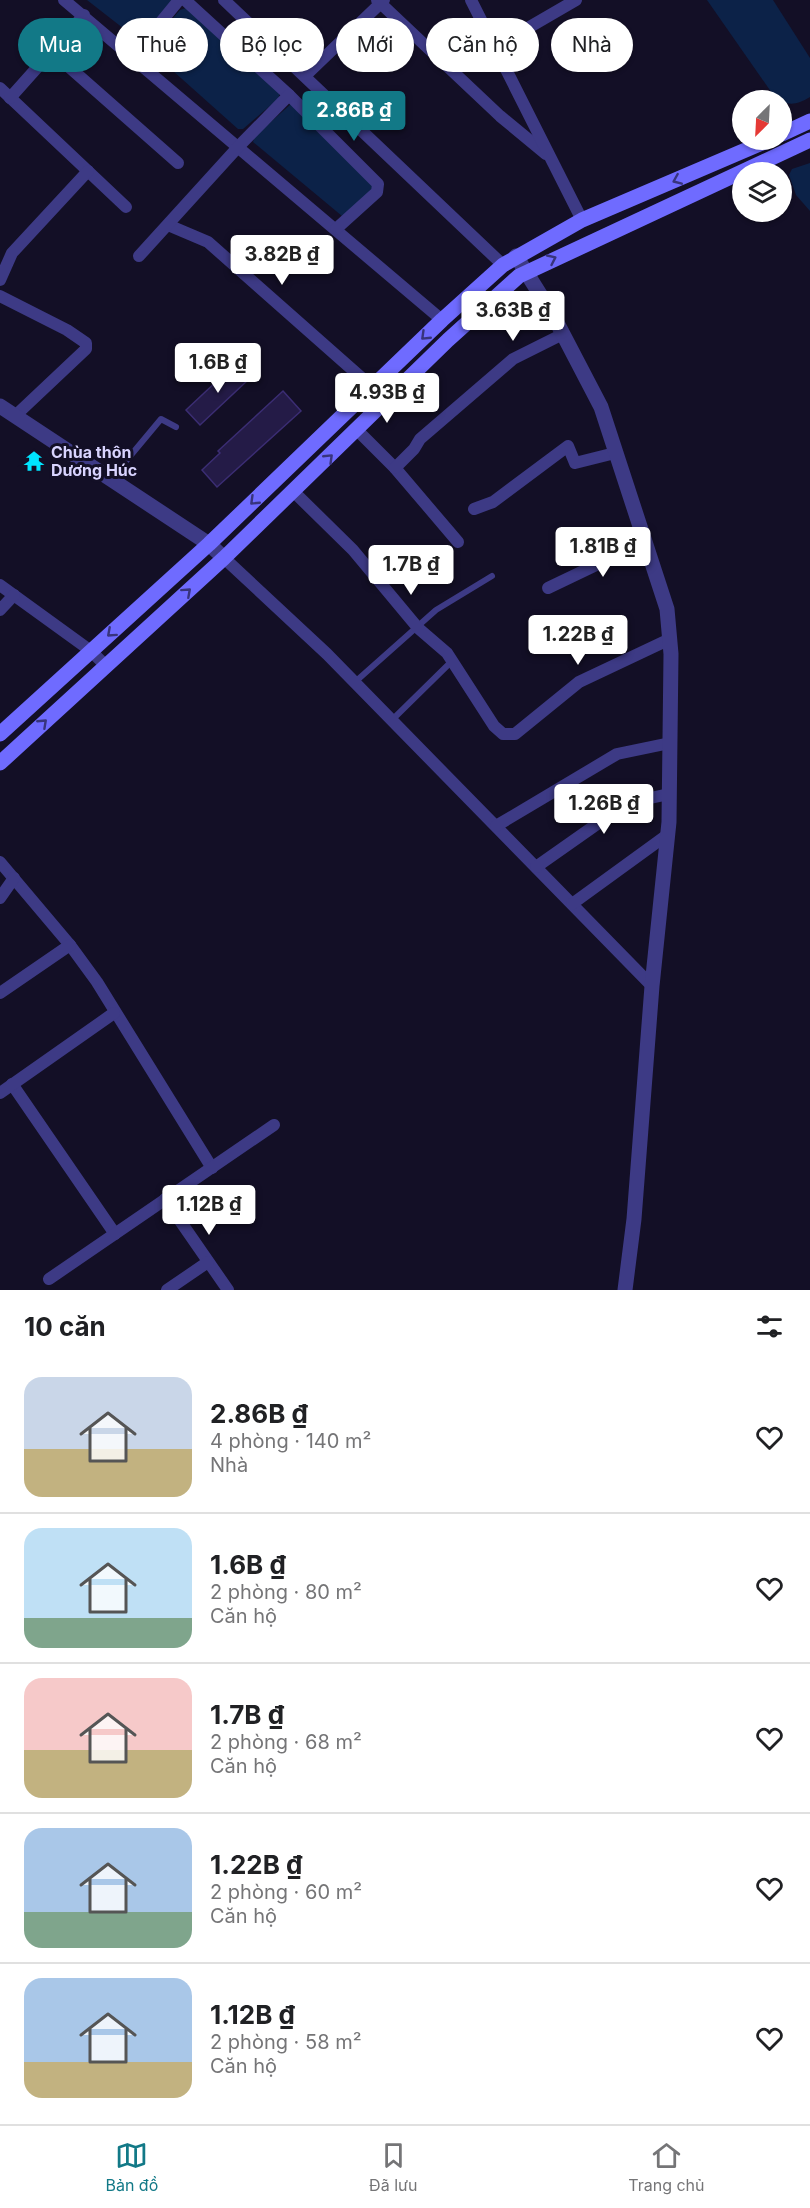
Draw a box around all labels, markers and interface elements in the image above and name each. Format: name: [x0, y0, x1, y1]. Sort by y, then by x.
chip: Mua: [18, 18, 103, 72]
chip: Thuê: [115, 18, 208, 72]
chip: Bộ lọc: [220, 18, 324, 72]
chip: Mới: [336, 18, 414, 72]
chip: Căn hộ: [426, 18, 539, 72]
chip: Nhà: [551, 18, 633, 72]
north arrow: [732, 90, 792, 150]
map controls: [732, 90, 792, 222]
pin: 2.86B ₫: [299, 91, 409, 142]
text: 2.86B ₫: [316, 98, 392, 122]
button: layers: [732, 162, 792, 222]
one-way arrow: [672, 173, 683, 185]
pin: 3.82B ₫: [227, 235, 337, 286]
text: 3.82B ₫: [245, 242, 319, 266]
one-way arrow: [545, 254, 556, 266]
pin: 3.63B ₫: [458, 291, 568, 342]
text: 3.63B ₫: [475, 298, 551, 322]
one-way arrow: [421, 329, 431, 340]
pin: 1.6B ₫: [169, 343, 267, 394]
text: 1.6B ₫: [189, 350, 247, 374]
pin: 4.93B ₫: [332, 373, 442, 424]
text: 4.93B ₫: [349, 380, 425, 404]
place label: Chùa thôn Dương Húc: [51, 442, 137, 480]
temple icon: Chùa thôn Dương Húc: [22, 449, 46, 473]
one-way arrow: [322, 455, 333, 466]
one-way arrow: [251, 494, 261, 505]
pin: 1.81B ₫: [548, 527, 658, 578]
text: 1.81B ₫: [570, 534, 636, 558]
pin: 1.7B ₫: [362, 545, 460, 596]
text: 1.7B ₫: [382, 552, 440, 576]
one-way arrow: [180, 588, 191, 599]
pin: 1.22B ₫: [523, 615, 633, 666]
text: 1.22B ₫: [542, 622, 614, 646]
one-way arrow: [107, 626, 118, 637]
one-way arrow: [36, 719, 47, 730]
pin: 1.26B ₫: [549, 784, 659, 835]
text: 1.26B ₫: [568, 791, 640, 815]
pin: 1.12B ₫: [154, 1185, 264, 1236]
text: 1.12B ₫: [176, 1192, 242, 1216]
icon: filters: [753, 1310, 786, 1343]
text: 10 căn: [24, 1311, 106, 1342]
text: 2.86B ₫: [210, 1398, 308, 1429]
icon: home: [72, 1401, 144, 1473]
icon: heart: [753, 1421, 786, 1454]
text: 4 phòng · 140 m²: [210, 1429, 371, 1453]
text: Nhà: [210, 1453, 248, 1477]
text: 1.6B ₫: [210, 1549, 286, 1580]
icon: home: [72, 1552, 144, 1624]
icon: heart: [753, 1572, 786, 1605]
text: 2 phòng · 80 m²: [210, 1580, 362, 1604]
text: Căn hộ: [210, 1604, 277, 1628]
text: 1.7B ₫: [210, 1699, 284, 1730]
icon: home: [72, 1702, 144, 1774]
icon: heart: [753, 1722, 786, 1755]
text: 2 phòng · 68 m²: [210, 1730, 362, 1754]
text: Căn hộ: [210, 1754, 277, 1778]
text: 1.22B ₫: [210, 1849, 302, 1880]
icon: home: [72, 1852, 144, 1924]
icon: heart: [753, 1872, 786, 1905]
text: 2 phòng · 60 m²: [210, 1880, 362, 1904]
text: Căn hộ: [210, 1904, 277, 1928]
text: 1.12B ₫: [210, 1999, 295, 2030]
icon: home: [72, 2002, 144, 2074]
icon: heart: [753, 2022, 786, 2055]
text: 2 phòng · 58 m²: [210, 2030, 362, 2054]
text: Căn hộ: [210, 2054, 277, 2078]
tab: Bản đồ: [105, 2139, 158, 2195]
tab: Đã lưu: [369, 2139, 417, 2195]
tab: Trang chủ: [628, 2139, 705, 2195]

